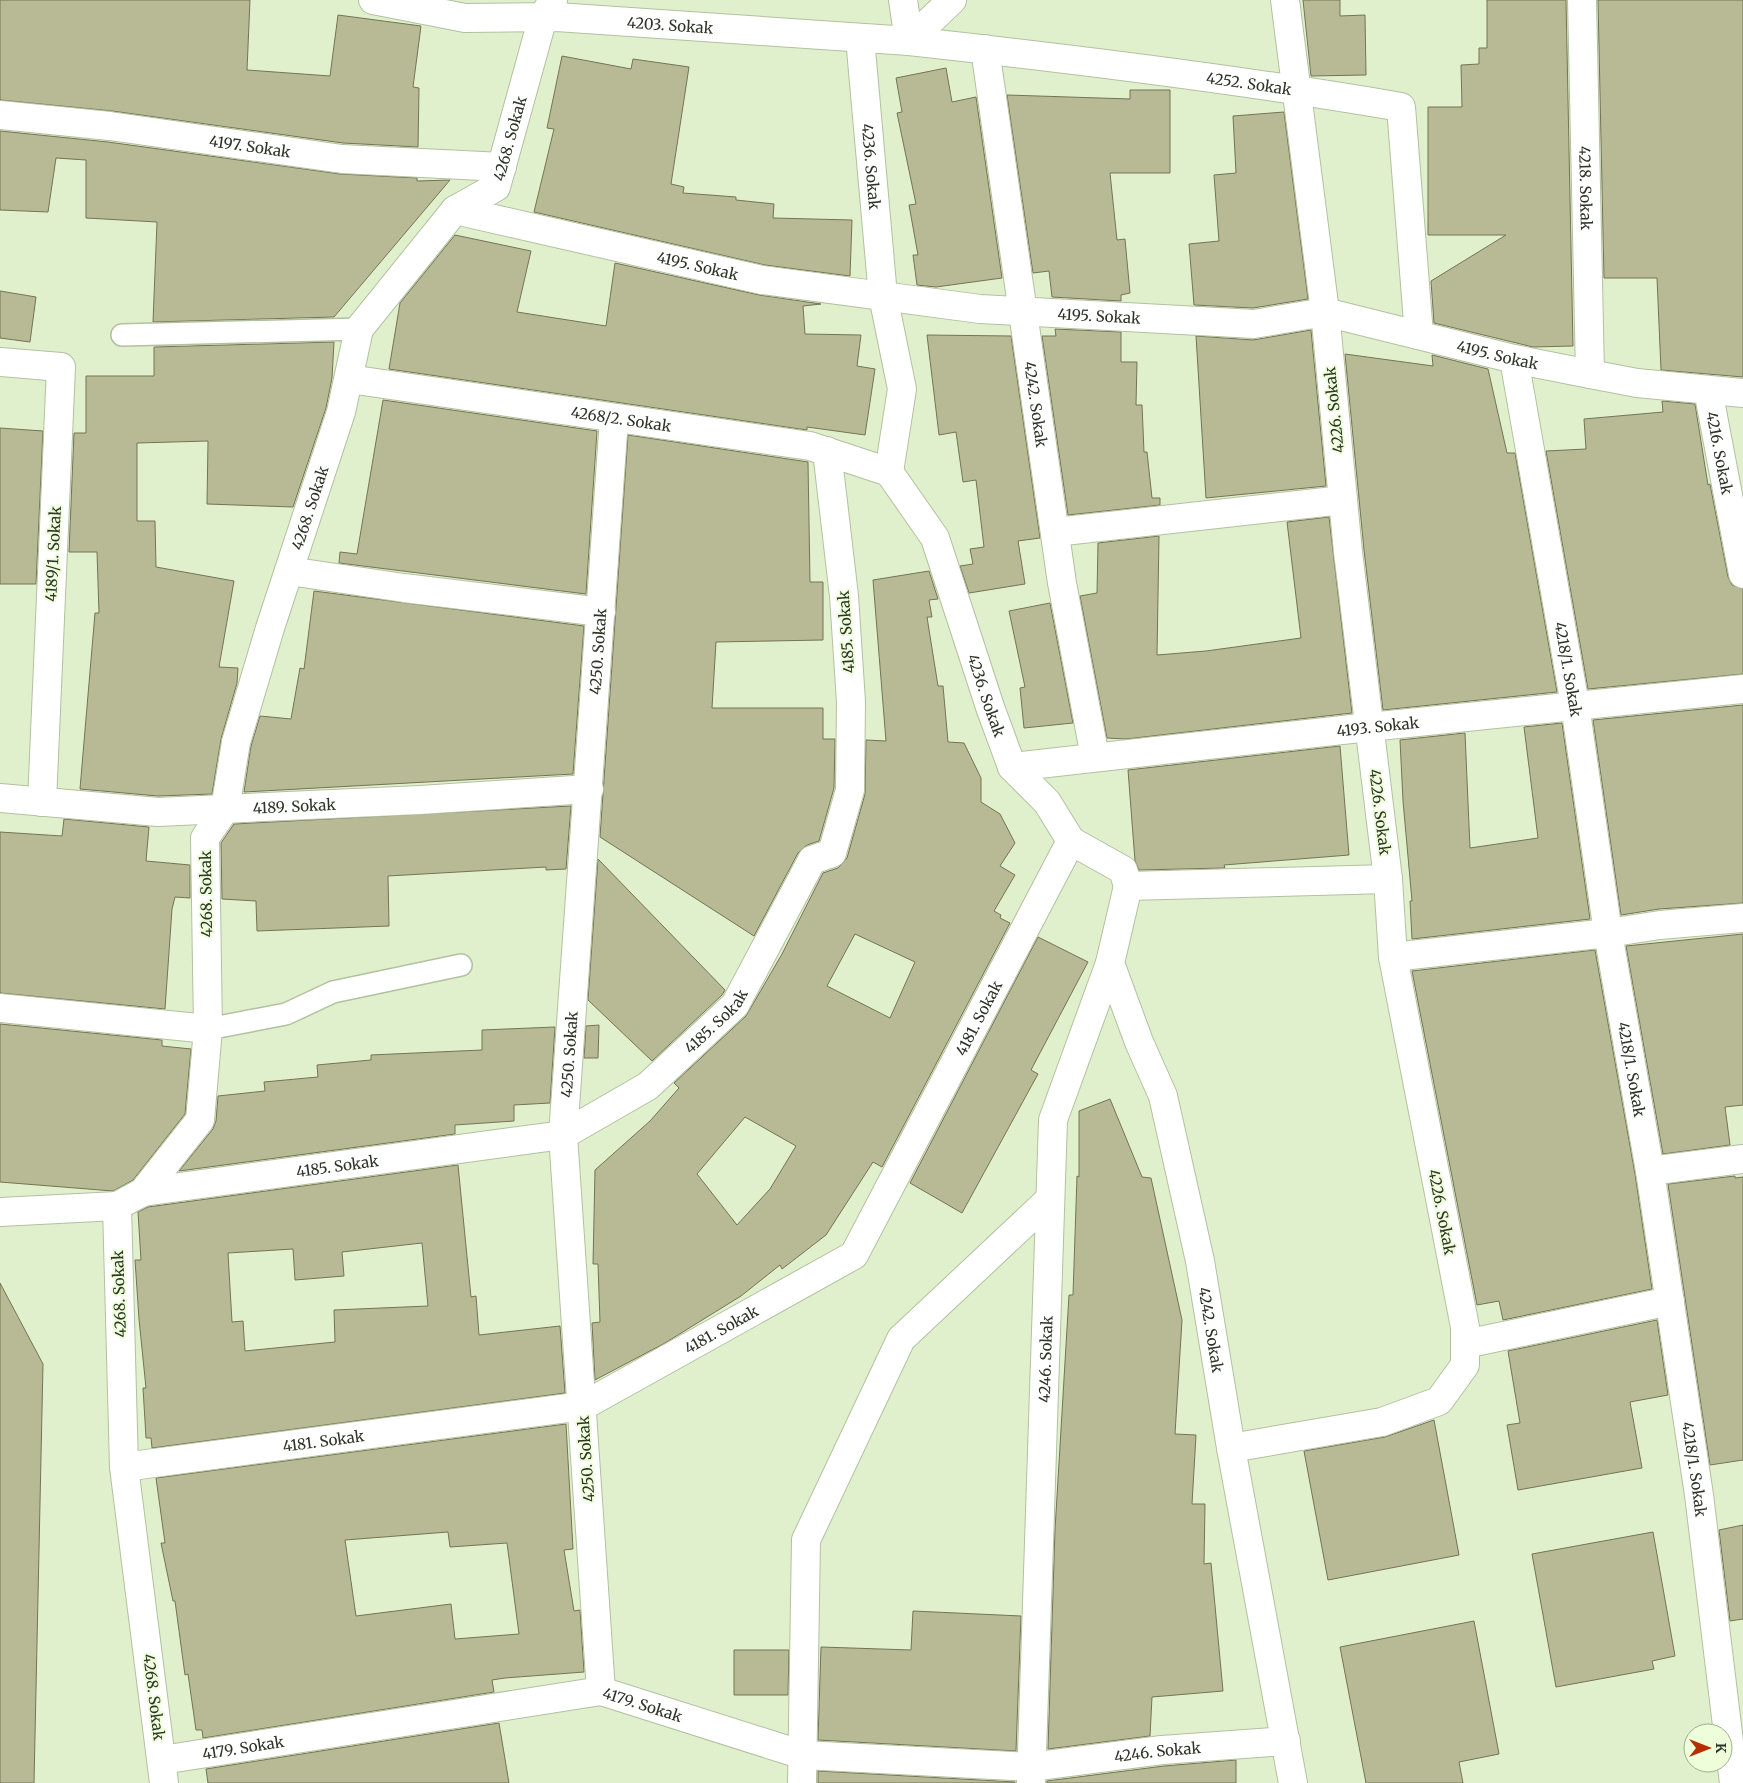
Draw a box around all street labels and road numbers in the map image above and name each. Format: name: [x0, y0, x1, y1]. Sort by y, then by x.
street label: 4203. Sokak: [626, 12, 714, 37]
street label: 4252. Sokak: [1205, 68, 1293, 99]
street label: 4268. Sokak: [489, 94, 530, 183]
street label: 4236. Sokak: [858, 123, 885, 211]
street label: 4197. Sokak: [208, 131, 292, 161]
street label: 4218. Sokak: [1576, 146, 1596, 231]
street label: 4195. Sokak: [655, 247, 741, 284]
street label: 4195. Sokak: [1057, 304, 1142, 327]
street label: 4195. Sokak: [1455, 336, 1540, 373]
street label: 4242. Sokak: [1021, 360, 1052, 449]
street label: 4226. Sokak: [1320, 365, 1348, 454]
street label: 4268/2. Sokak: [570, 402, 673, 435]
street label: 4216. Sokak: [1703, 410, 1737, 496]
street label: 4268. Sokak: [287, 463, 332, 552]
street label: 4189/1. Sokak: [41, 505, 65, 602]
street label: 4185. Sokak: [834, 590, 858, 674]
street label: 4250. Sokak: [585, 607, 610, 695]
street label: 4218/1. Sokak: [1551, 620, 1586, 718]
street label: 4236. Sokak: [964, 651, 1010, 740]
street label: 4193. Sokak: [1335, 712, 1420, 740]
street label: 4226. Sokak: [1365, 768, 1395, 857]
street label: 4189. Sokak: [252, 794, 337, 817]
street label: 4268. Sokak: [196, 850, 216, 938]
street label: 4181. Sokak: [951, 977, 1006, 1059]
street label: 4185. Sokak: [680, 985, 751, 1057]
street label: 4250. Sokak: [556, 1010, 581, 1098]
street label: 4218/1. Sokak: [1614, 1020, 1650, 1119]
street label: 4185. Sokak: [295, 1151, 380, 1181]
street label: 4226. Sokak: [1424, 1168, 1460, 1257]
street label: 4268. Sokak: [108, 1250, 130, 1338]
street label: 4242. Sokak: [1195, 1285, 1228, 1374]
street label: 4181. Sokak: [681, 1301, 762, 1357]
street label: 4246. Sokak: [1034, 1315, 1056, 1403]
street label: 4250. Sokak: [573, 1415, 598, 1503]
street label: 4218/1. Sokak: [1679, 1420, 1711, 1518]
street label: 4181. Sokak: [281, 1426, 366, 1455]
street label: 4268. Sokak: [139, 1653, 169, 1742]
street label: 4179. Sokak: [600, 1683, 685, 1726]
street label: 4179. Sokak: [201, 1731, 286, 1763]
street label: 4246. Sokak: [1113, 1738, 1202, 1766]

